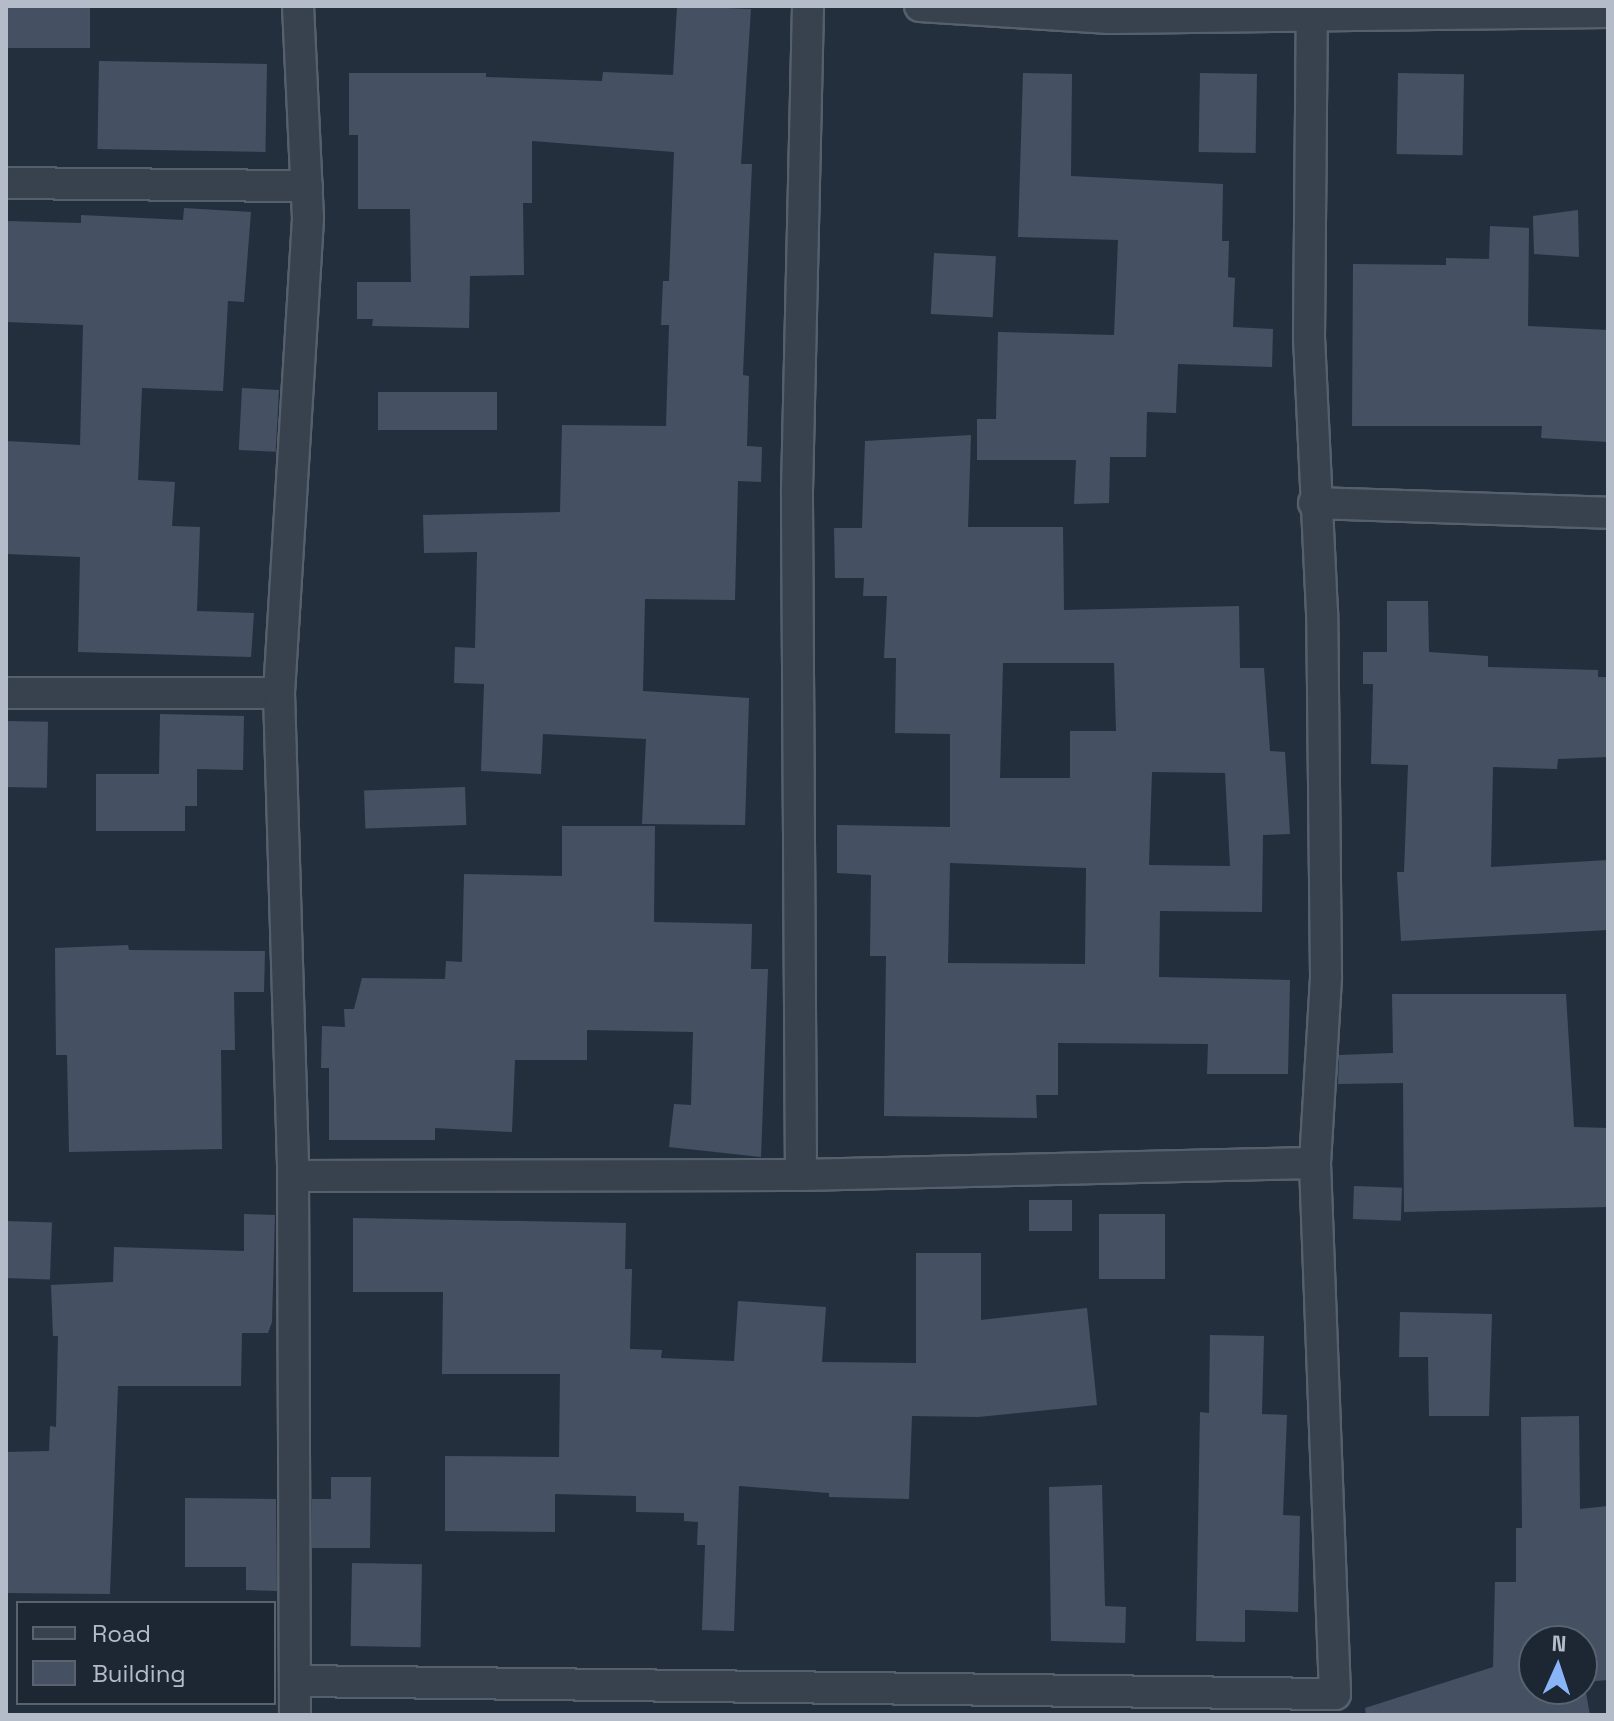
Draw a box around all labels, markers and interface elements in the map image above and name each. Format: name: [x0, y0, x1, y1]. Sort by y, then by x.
legend: [16, 1601, 276, 1705]
text: Road: [92, 1618, 151, 1649]
north arrow: [1518, 1625, 1598, 1705]
text: N: [1551, 1629, 1567, 1657]
text: Building: [92, 1658, 186, 1689]

